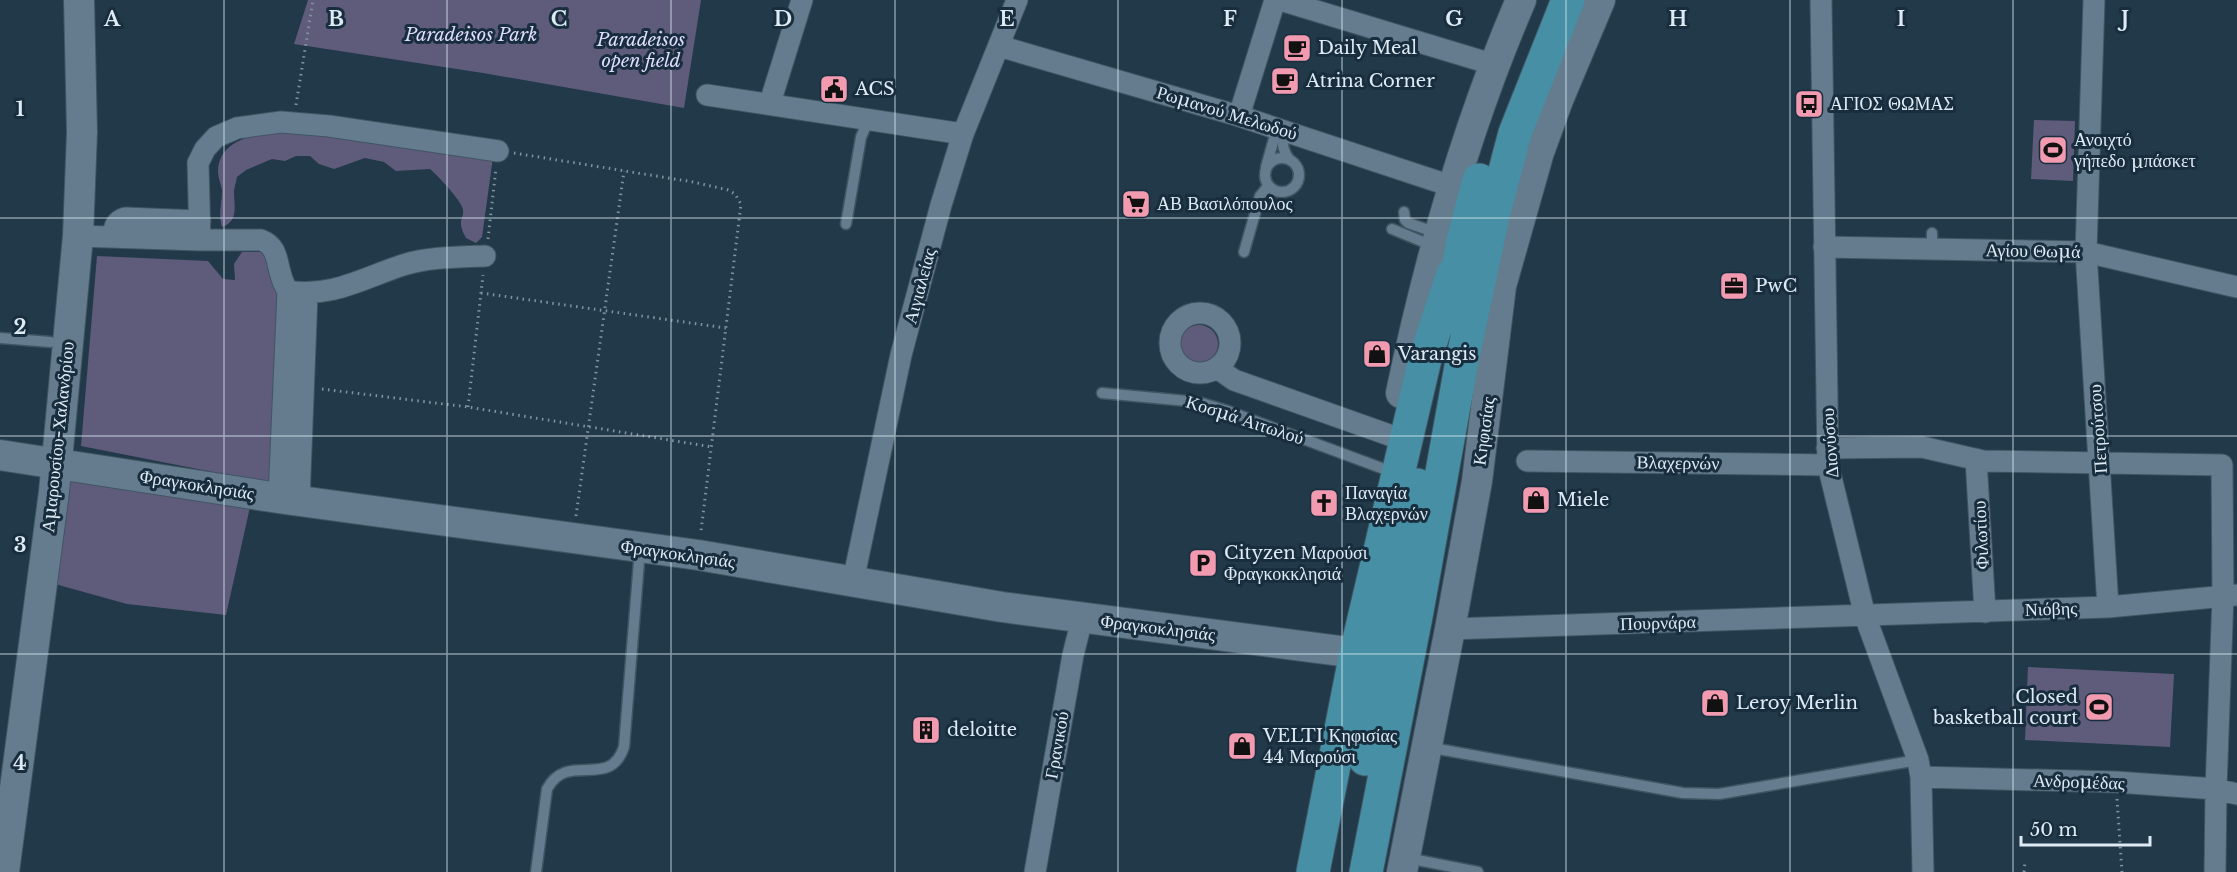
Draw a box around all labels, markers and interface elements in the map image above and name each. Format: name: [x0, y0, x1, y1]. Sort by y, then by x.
text: A: [103, 7, 121, 31]
text: B: [328, 7, 344, 31]
text: C: [551, 7, 567, 31]
text: D: [774, 7, 792, 31]
text: E: [999, 7, 1015, 31]
text: F: [1223, 7, 1237, 31]
text: G: [1445, 7, 1463, 31]
text: H: [1669, 7, 1688, 31]
text: I: [1897, 7, 1905, 31]
text: J: [2117, 7, 2129, 31]
park label: Paradeisos Park: [404, 24, 537, 46]
park label: Paradeisos open field: [596, 29, 685, 72]
cafe icon: Daily Meal: [1281, 32, 1313, 64]
place label: Daily Meal: [1318, 37, 1417, 59]
cafe icon: Atrina Corner: [1269, 65, 1301, 97]
place label: Atrina Corner: [1305, 70, 1435, 92]
public building icon: ACS: [818, 73, 850, 105]
place label: ACS: [854, 78, 895, 100]
street label: Ρωμανού Μελωδού: [1154, 81, 1300, 145]
bus stop icon: ΑΓΙΟΣ ΘΩΜΑΣ: [1793, 88, 1825, 120]
place label: ΑΓΙΟΣ ΘΩΜΑΣ: [1830, 93, 1954, 115]
text: 1: [16, 97, 25, 121]
place label: Ανοιχτό γήπεδο μπάσκετ: [2073, 129, 2196, 172]
sports icon: Ανοιχτό γήπεδο μπάσκετ: [2037, 134, 2069, 166]
supermarket icon: ΑΒ Βασιλόπουλος: [1120, 188, 1152, 220]
place label: ΑΒ Βασιλόπουλος: [1157, 193, 1293, 215]
street label: Αγίου Θωμά: [1985, 239, 2081, 263]
street label: Αιγιαλείας: [899, 246, 941, 326]
office icon: PwC: [1718, 270, 1750, 302]
place label: PwC: [1755, 275, 1797, 297]
text: 2: [13, 315, 27, 339]
shop icon: Varangis: [1361, 338, 1393, 370]
street label: Αμαρουσίου-Χαλανδρίου: [37, 340, 79, 534]
place label: Varangis: [1397, 343, 1476, 365]
street label: Πετρούτσου: [2084, 383, 2112, 474]
street label: Κοσμά Αιτωλού: [1183, 391, 1307, 449]
street label: Κηφισίας: [1468, 395, 1500, 467]
street label: Διονύσου: [1817, 407, 1843, 479]
street label: Βλαχερνών: [1636, 451, 1720, 475]
street label: Φραγκοκλησιάς: [138, 465, 256, 505]
place label: Παναγία Βλαχερνών: [1345, 482, 1428, 525]
shop icon: Miele: [1520, 484, 1552, 516]
church icon: Παναγία Βλαχερνών: [1308, 487, 1340, 519]
place label: Miele: [1557, 489, 1609, 511]
street label: Φιλωτίου: [1968, 500, 1994, 570]
text: 3: [14, 533, 26, 557]
street label: Φραγκοκλησιάς: [619, 535, 737, 573]
place label: Cityzen Μαρούσι Φραγκοκκλησιά: [1224, 542, 1368, 585]
parking icon: Cityzen Μαρούσι Φραγκοκκλησιά: [1187, 547, 1219, 579]
street label: Νιόβης: [2024, 597, 2078, 621]
street label: Φραγκοκλησιάς: [1099, 610, 1217, 646]
street label: Πουρνάρα: [1620, 611, 1697, 635]
place label: Closed basketball court: [1932, 686, 2078, 729]
shop icon: Leroy Merlin: [1699, 687, 1731, 719]
sports icon: Closed basketball court: [2083, 691, 2115, 723]
place label: Leroy Merlin: [1736, 692, 1858, 714]
street label: Γρανικού: [1040, 709, 1074, 781]
building icon: deloitte: [910, 714, 942, 746]
place label: deloitte: [947, 719, 1017, 741]
place label: VELTI Κηφισίας 44 Μαρούσι: [1262, 725, 1397, 768]
shop icon: VELTI Κηφισίας 44 Μαρούσι: [1226, 730, 1258, 762]
text: 4: [13, 751, 27, 775]
street label: Ανδρομέδας: [2033, 769, 2125, 795]
scale bar: [2021, 809, 2150, 847]
text: 50 m: [2030, 819, 2078, 841]

